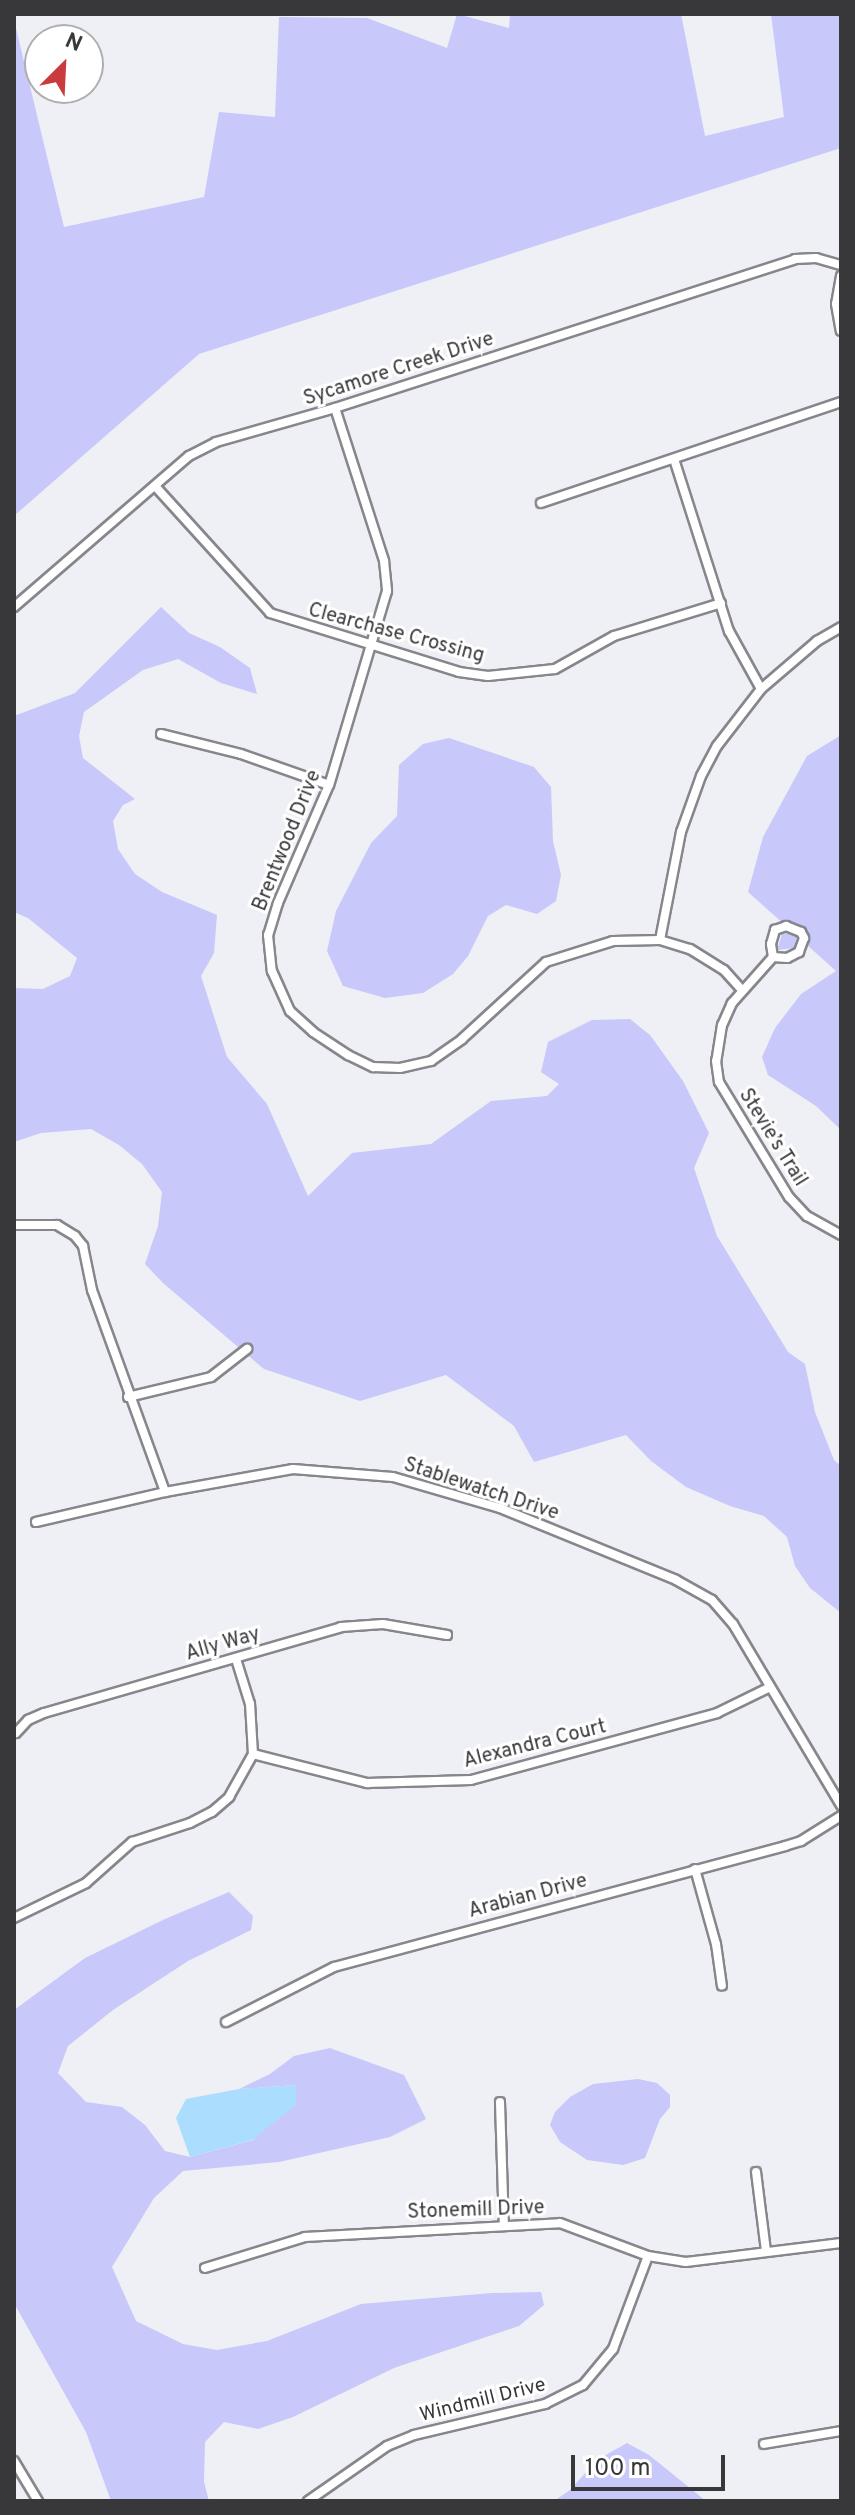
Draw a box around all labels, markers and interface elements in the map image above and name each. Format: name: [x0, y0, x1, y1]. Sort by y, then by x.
north arrow: [24, 24, 104, 104]
text: N: [60, 28, 86, 59]
street label: Sycamore Creek Drive: [301, 328, 497, 412]
street label: Clearchase Crossing: [305, 599, 487, 669]
street label: Brentwood Drive: [249, 767, 327, 915]
street label: Stevie’s Trail: [732, 1084, 812, 1192]
street label: Stablewatch Drive: [400, 1454, 562, 1526]
street label: Ally Way: [183, 1623, 263, 1667]
street label: Alexandra Court: [461, 1716, 609, 1774]
street label: Arabian Drive: [466, 1870, 590, 1924]
street label: Stonemill Drive: [407, 2197, 545, 2225]
street label: Windmill Drive: [417, 2374, 549, 2428]
scale bar: [575, 2439, 729, 2489]
text: 100 m: [585, 2454, 651, 2484]

